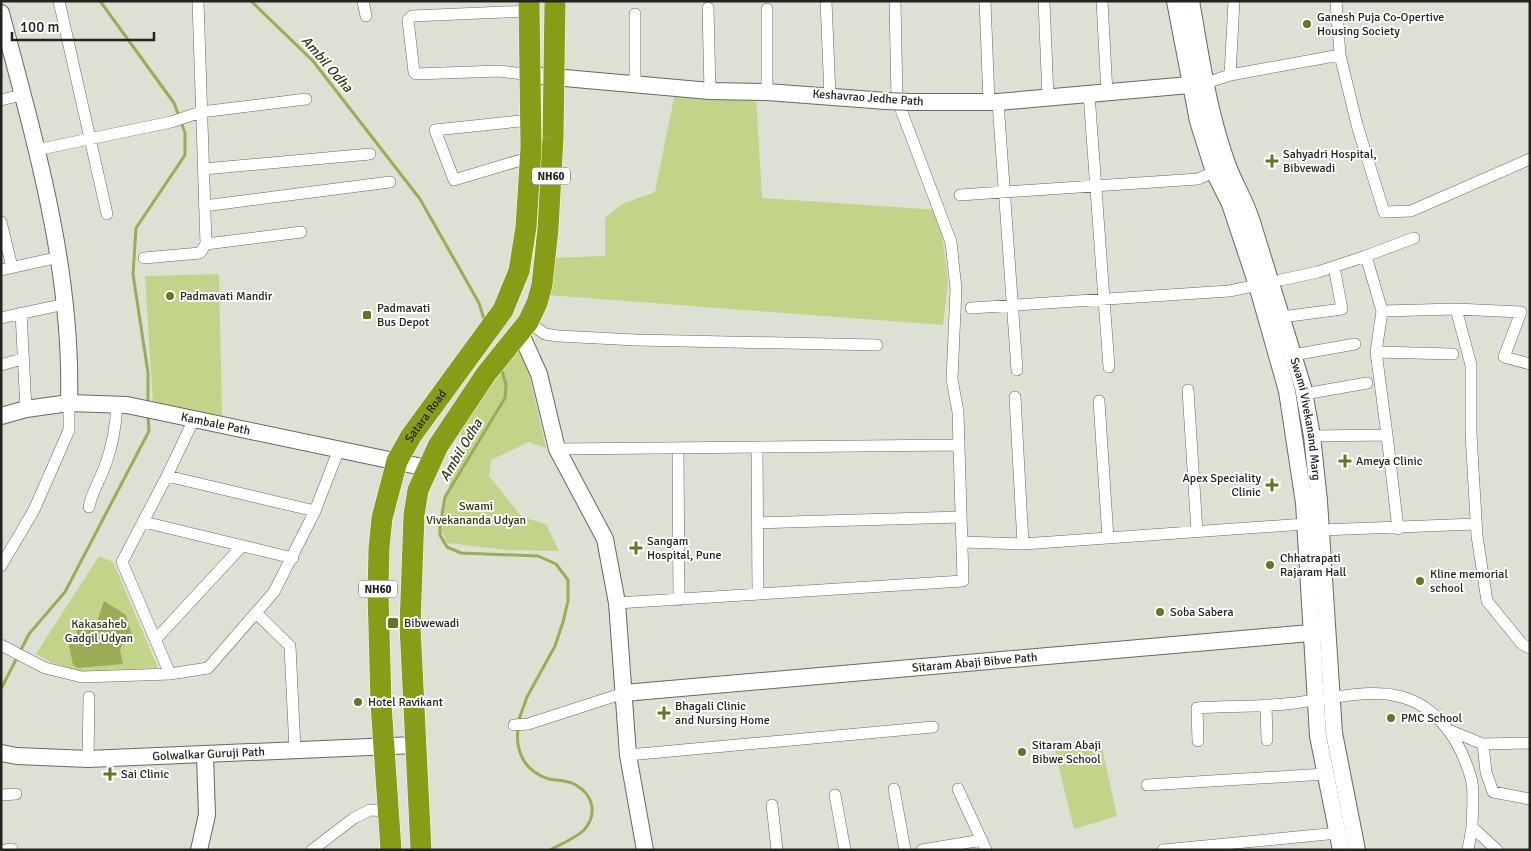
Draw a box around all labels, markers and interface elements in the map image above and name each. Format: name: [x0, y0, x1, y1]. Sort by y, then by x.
scale bar: [12, 10, 155, 42]
place label: Ganesh Puja Co-Opertive Housing Society: [1317, 10, 1444, 39]
text: 100 m: [20, 18, 60, 36]
marker: Ganesh Puja Co-Opertive Housing Society: [1301, 18, 1313, 30]
water label: Ambil Odha: [298, 32, 357, 96]
street label: Keshavrao Jedhe Path: [812, 87, 924, 109]
place label: Sahyadri Hospital, Bibvewadi: [1283, 147, 1377, 176]
marker: Sahyadri Hospital, Bibvewadi: [1265, 154, 1279, 168]
road number: NH60: [532, 168, 570, 185]
place label: Padmavati Mandir: [180, 289, 273, 304]
marker: Padmavati Mandir: [164, 290, 176, 302]
place label: Padmavati Bus Depot: [377, 301, 430, 330]
marker: Padmavati Bus Depot: [361, 309, 373, 321]
street label: Swami Vivekanand Marg: [1287, 356, 1324, 481]
street label: Satara Road: [402, 387, 450, 445]
street label: Kambale Path: [180, 409, 252, 438]
water label: Ambil Odha: [436, 415, 487, 484]
marker: Ameya Clinic: [1338, 454, 1352, 468]
place label: Ameya Clinic: [1356, 454, 1423, 469]
place label: Apex Speciality Clinic: [1182, 471, 1261, 500]
marker: Apex Speciality Clinic: [1265, 478, 1279, 492]
park label: Swami Vivekananda Udyan: [426, 499, 526, 528]
place label: Sangam Hospital, Pune: [647, 534, 722, 563]
marker: Sangam Hospital, Pune: [629, 541, 643, 555]
place label: Chhatrapati Rajaram Hall: [1280, 551, 1347, 580]
marker: Chhatrapati Rajaram Hall: [1264, 559, 1276, 571]
place label: Kline memorial school: [1430, 567, 1508, 596]
marker: Kline memorial school: [1414, 575, 1426, 587]
road number: NH60: [359, 580, 397, 598]
place label: Soba Sabera: [1170, 605, 1233, 620]
marker: Soba Sabera: [1154, 606, 1166, 618]
marker: Bibwewadi: [386, 616, 400, 630]
place label: Bibwewadi: [404, 616, 459, 631]
park label: Kakasaheb Gadgil Udyan: [65, 617, 133, 646]
street label: Sitaram Abaji Bibve Path: [911, 649, 1038, 675]
place label: Hotel Ravikant: [368, 695, 443, 710]
marker: Hotel Ravikant: [352, 696, 364, 708]
place label: Bhagali Clinic and Nursing Home: [675, 699, 770, 728]
marker: Bhagali Clinic and Nursing Home: [657, 706, 671, 720]
place label: PMC School: [1401, 711, 1463, 726]
marker: PMC School: [1385, 712, 1397, 724]
place label: Sitaram Abaji Bibwe School: [1032, 738, 1101, 767]
street label: Golwalkar Guruji Path: [152, 744, 265, 764]
marker: Sitaram Abaji Bibwe School: [1016, 746, 1028, 758]
marker: Sai Clinic: [103, 767, 117, 781]
place label: Sai Clinic: [121, 767, 169, 782]

